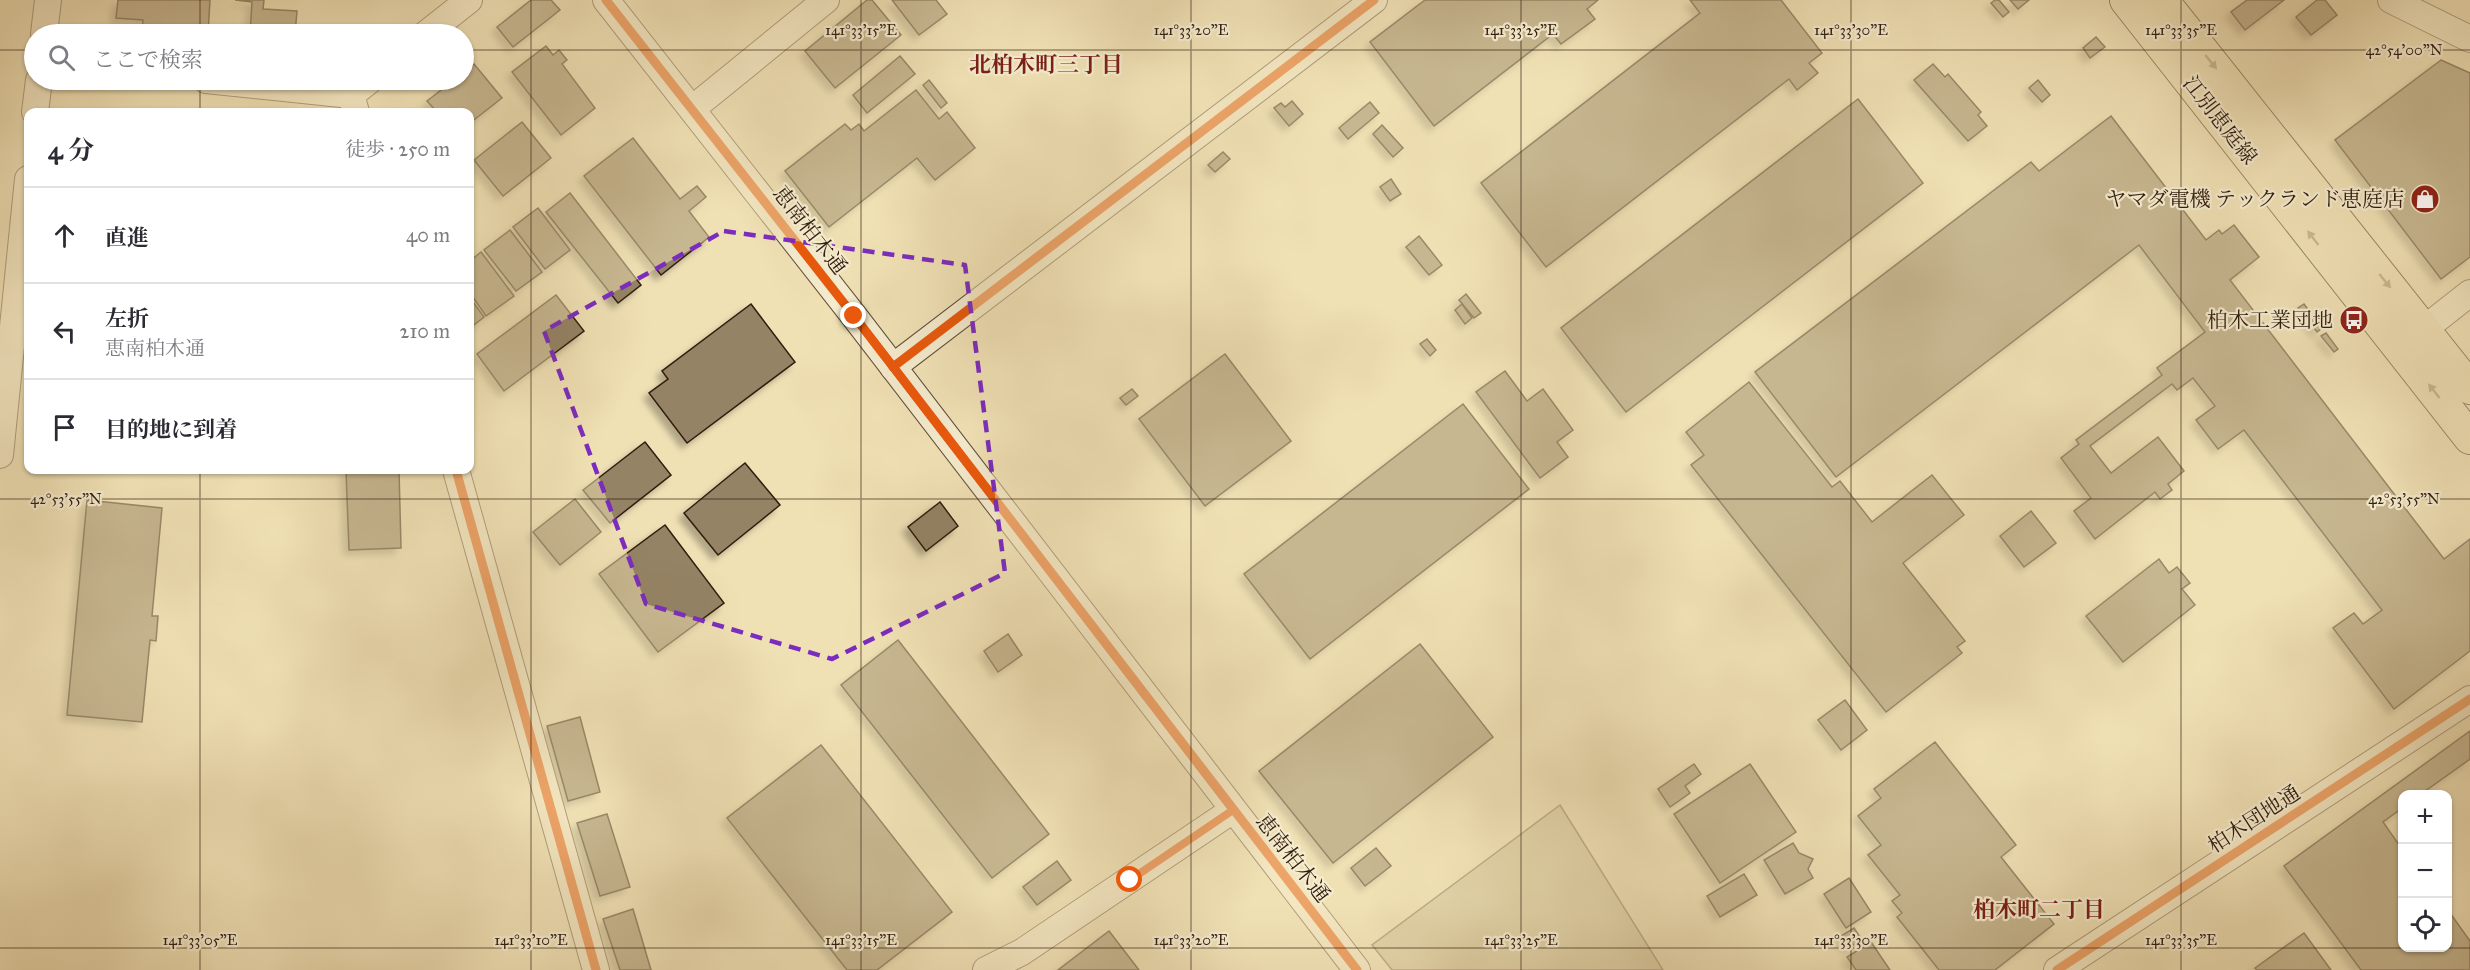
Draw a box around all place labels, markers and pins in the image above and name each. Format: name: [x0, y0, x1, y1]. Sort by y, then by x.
shop icon: ヤマダ電機 テックランド恵庭店: [2409, 183, 2441, 215]
place label: ヤマダ電機 テックランド恵庭店: [2105, 186, 2404, 212]
bus stop icon: 柏木工業団地: [2338, 304, 2370, 336]
place label: 柏木工業団地: [2207, 307, 2333, 333]

